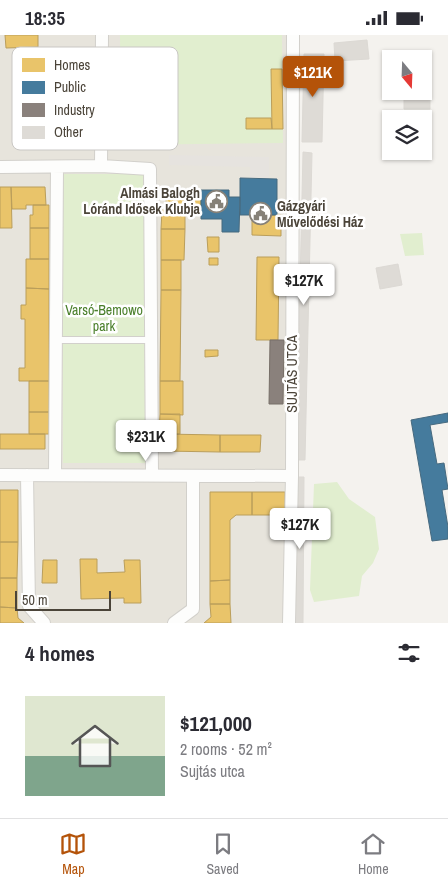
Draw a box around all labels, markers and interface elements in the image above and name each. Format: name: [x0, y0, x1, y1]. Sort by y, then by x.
text: 18:35: [25, 5, 65, 31]
legend: [12, 47, 178, 150]
north arrow: [382, 50, 432, 100]
map controls: [382, 50, 432, 160]
pin: $121K: [278, 55, 348, 98]
text: Homes: [54, 56, 91, 74]
text: $121K: [294, 61, 332, 83]
text: Public: [54, 78, 86, 96]
text: Industry: [54, 101, 95, 119]
button: layers: [382, 110, 432, 160]
text: Other: [54, 123, 83, 141]
place label: Almási Balogh Lóránd Idősek Klubja: [83, 184, 201, 218]
public building icon: Almási Balogh Lóránd Idősek Klubja: [204, 189, 228, 213]
place label: Gázgyári Művelődési Ház: [277, 197, 363, 231]
public building icon: Gázgyári Művelődési Ház: [249, 202, 273, 226]
pin: $127K: [269, 263, 339, 306]
text: $127K: [285, 269, 323, 291]
park label: Varsó-Bemowo park: [65, 301, 143, 335]
street label: SUJTÁS UTCA: [283, 335, 301, 413]
pin: $231K: [111, 419, 181, 462]
text: $231K: [127, 425, 165, 447]
pin: $127K: [265, 507, 335, 550]
text: $127K: [281, 513, 319, 535]
scale bar: [15, 588, 111, 611]
text: 50 m: [22, 591, 48, 609]
text: 4 homes: [25, 639, 95, 668]
icon: filters: [395, 639, 423, 667]
text: $121,000: [180, 709, 252, 738]
icon: home: [65, 716, 125, 776]
text: 2 rooms · 52 m²: [180, 738, 272, 760]
text: Sujtás utca: [180, 760, 245, 782]
tab: Map: [59, 830, 87, 878]
tab: Saved: [206, 830, 239, 878]
tab: Home: [358, 830, 389, 878]

